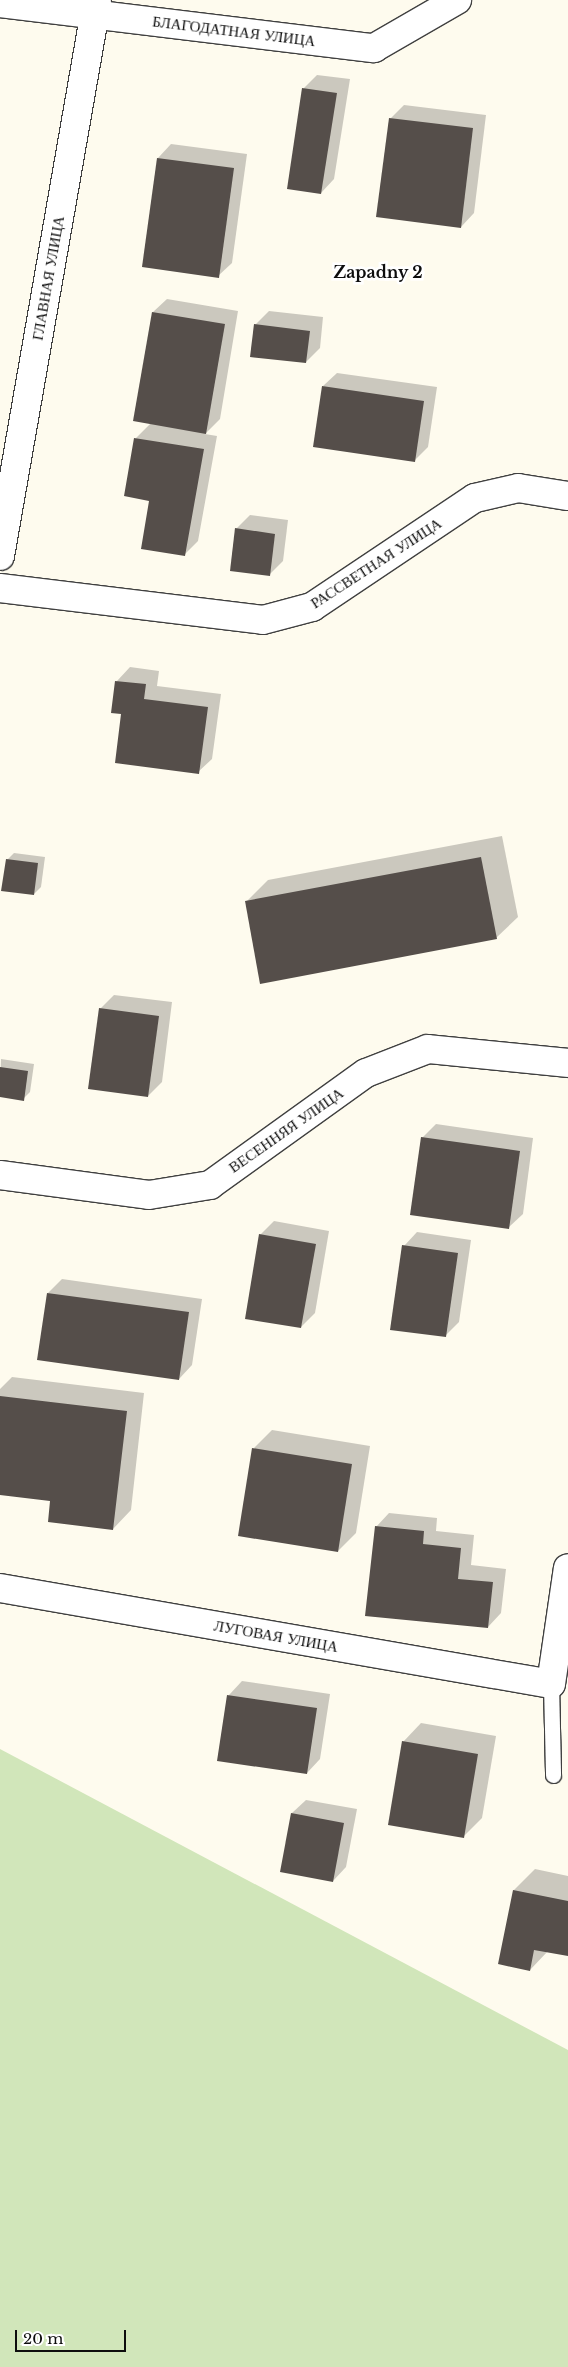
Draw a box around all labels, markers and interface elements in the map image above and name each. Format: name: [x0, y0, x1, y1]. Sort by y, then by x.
street label: БЛАГОДАТНАЯ УЛИЦА: [151, 12, 317, 50]
street label: ГЛАВНАЯ УЛИЦА: [28, 214, 68, 342]
district label: Zapadny 2: [333, 262, 423, 282]
street label: РАССВЕТНАЯ УЛИЦА: [307, 514, 445, 612]
street label: ВЕСЕННЯЯ УЛИЦА: [225, 1084, 347, 1176]
street label: ЛУГОВАЯ УЛИЦА: [213, 1616, 339, 1656]
scale bar: [18, 2320, 129, 2352]
text: 20 m: [23, 2329, 63, 2348]

